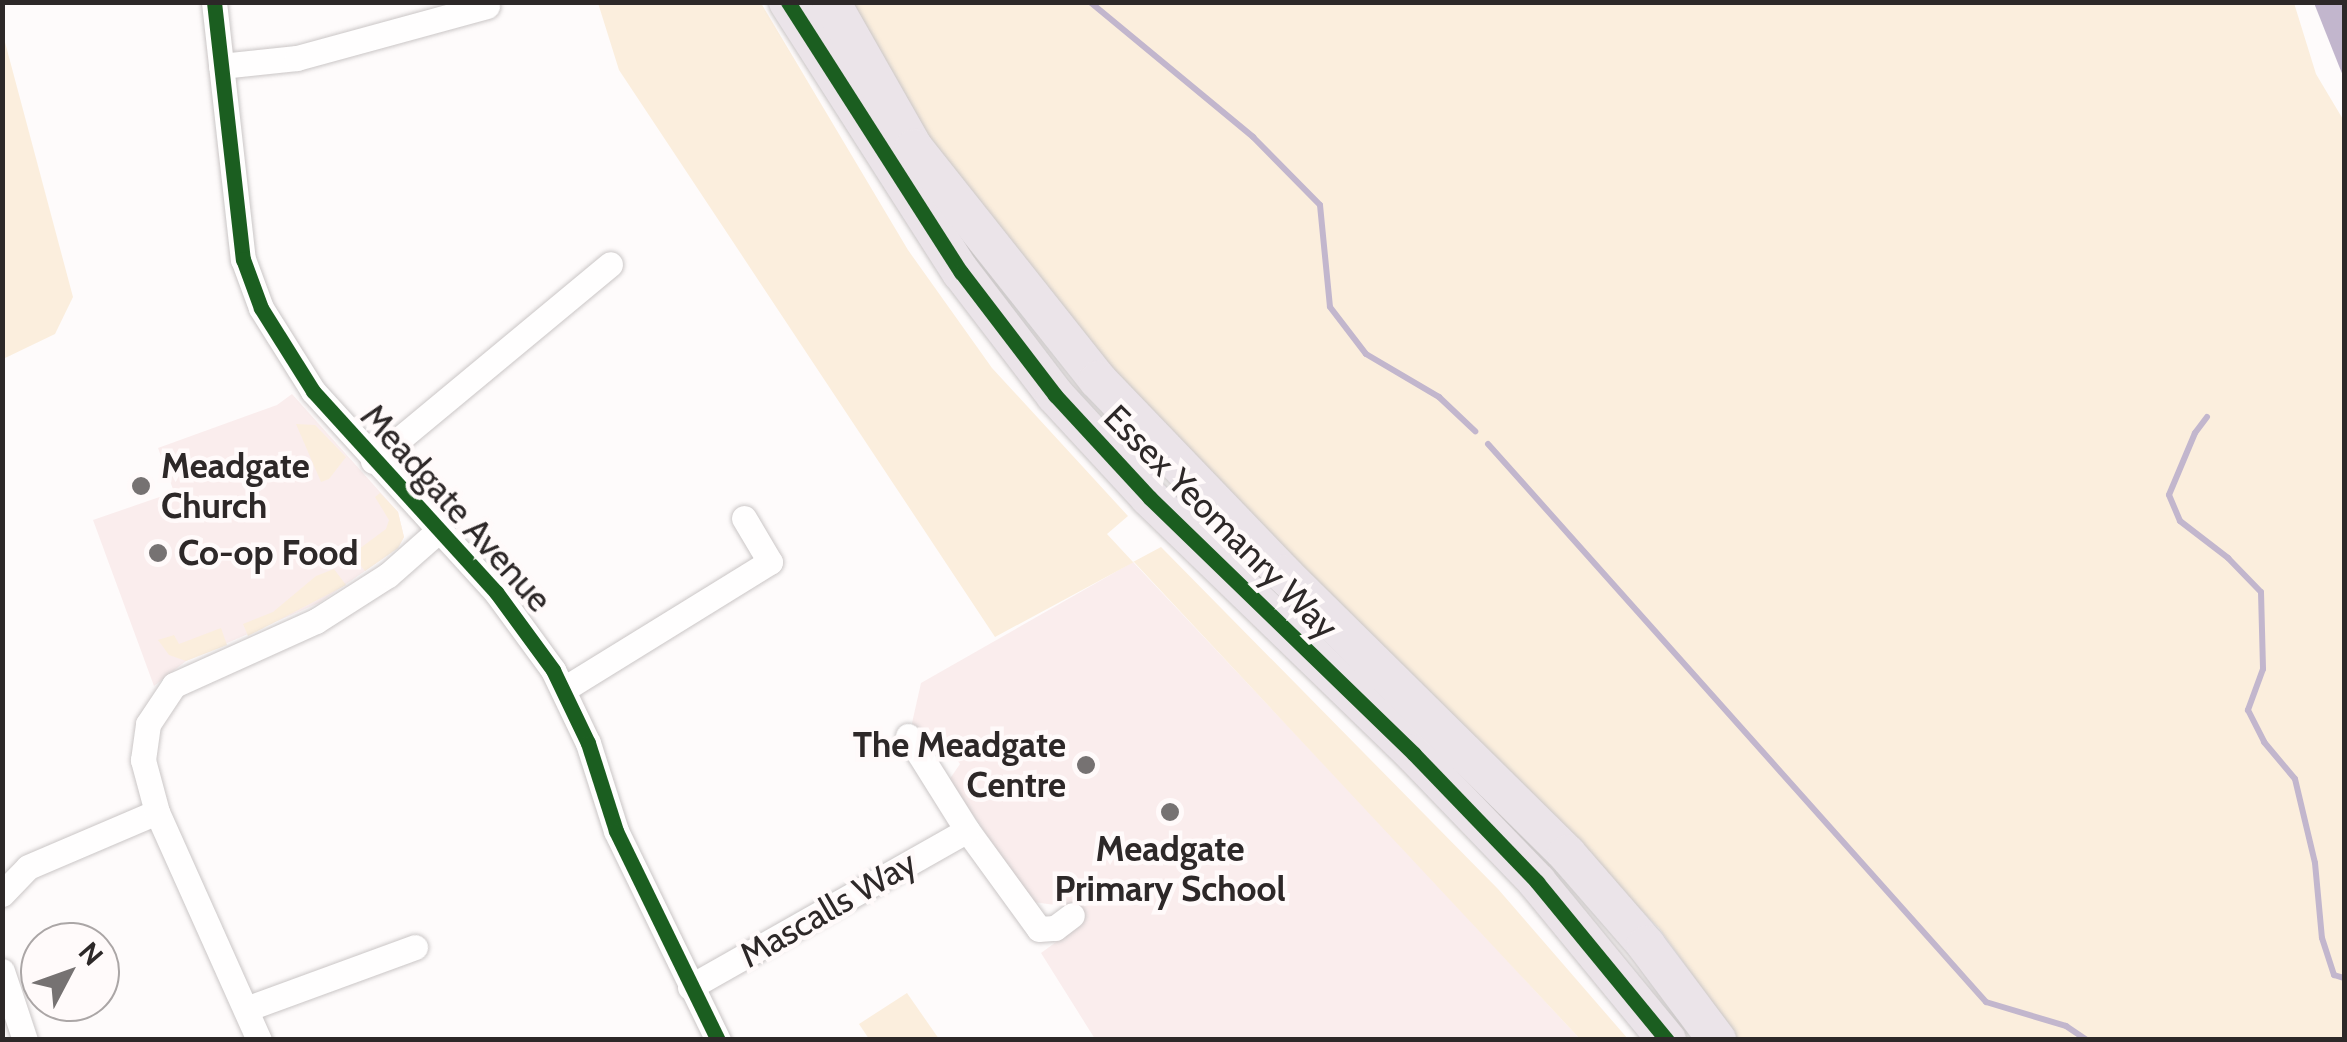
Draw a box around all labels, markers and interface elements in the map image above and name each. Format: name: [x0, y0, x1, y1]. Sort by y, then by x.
street label: Meadgate Avenue: [352, 396, 560, 620]
street label: Essex Yeomanry Way: [1095, 396, 1347, 648]
place label: Meadgate Church: [161, 445, 310, 527]
marker: Meadgate Church: [130, 475, 152, 497]
place label: Co-op Food: [178, 532, 358, 574]
marker: Co-op Food: [147, 542, 169, 564]
place label: The Meadgate Centre: [853, 724, 1066, 806]
marker: The Meadgate Centre: [1075, 754, 1097, 776]
marker: Meadgate Primary School: [1159, 801, 1181, 823]
place label: Meadgate Primary School: [1054, 828, 1286, 910]
street label: Mascalls Way: [732, 842, 924, 976]
north arrow: [20, 922, 120, 1022]
text: N: [72, 935, 110, 972]

